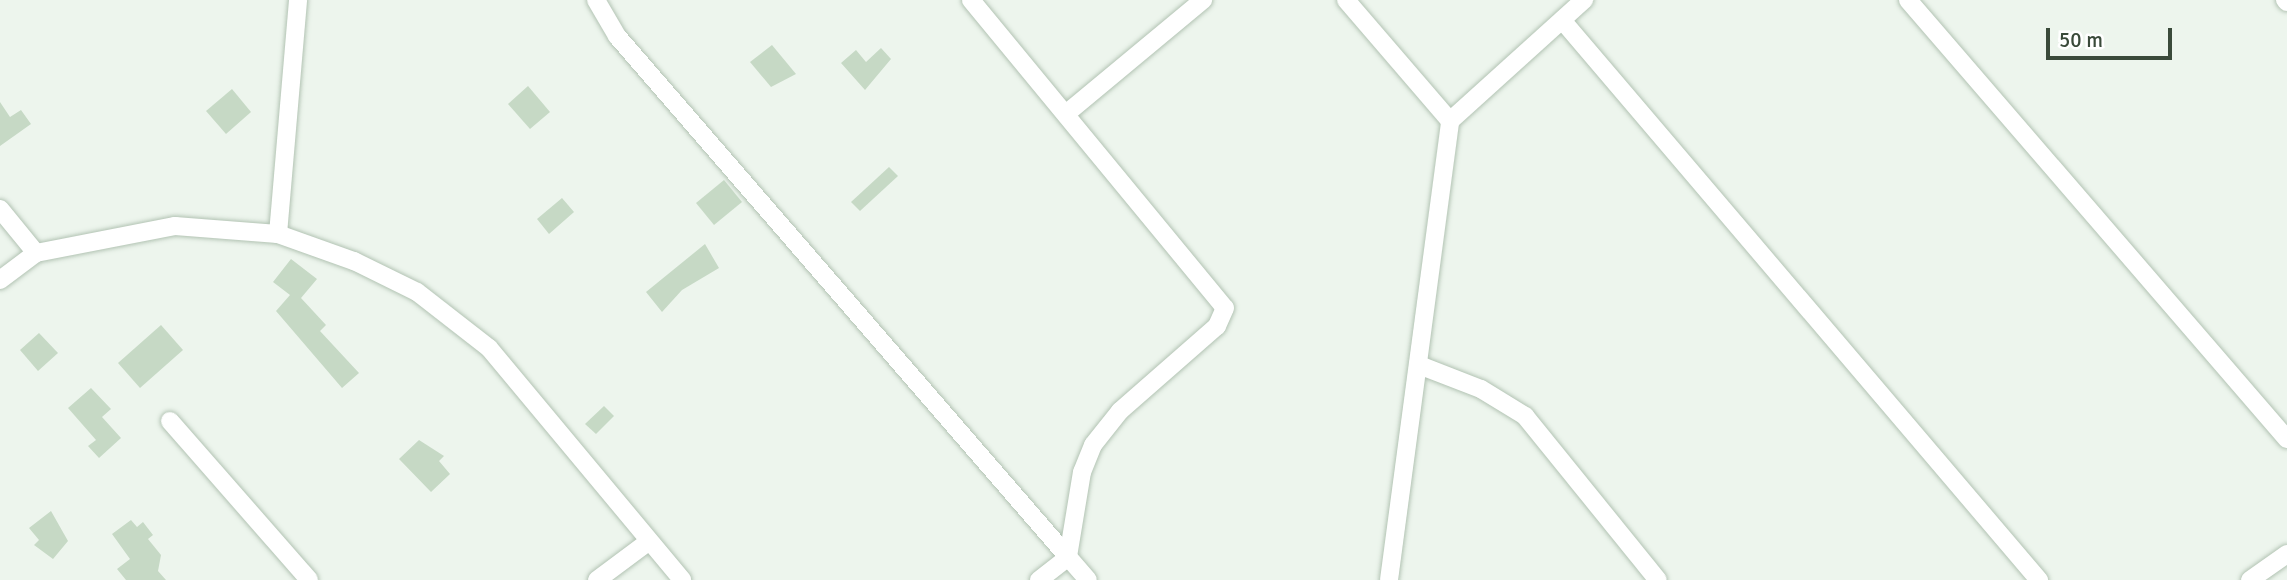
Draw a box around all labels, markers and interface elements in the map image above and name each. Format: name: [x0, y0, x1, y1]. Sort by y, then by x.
scale bar: [2049, 14, 2175, 58]
text: 50 m: [2059, 27, 2103, 53]

